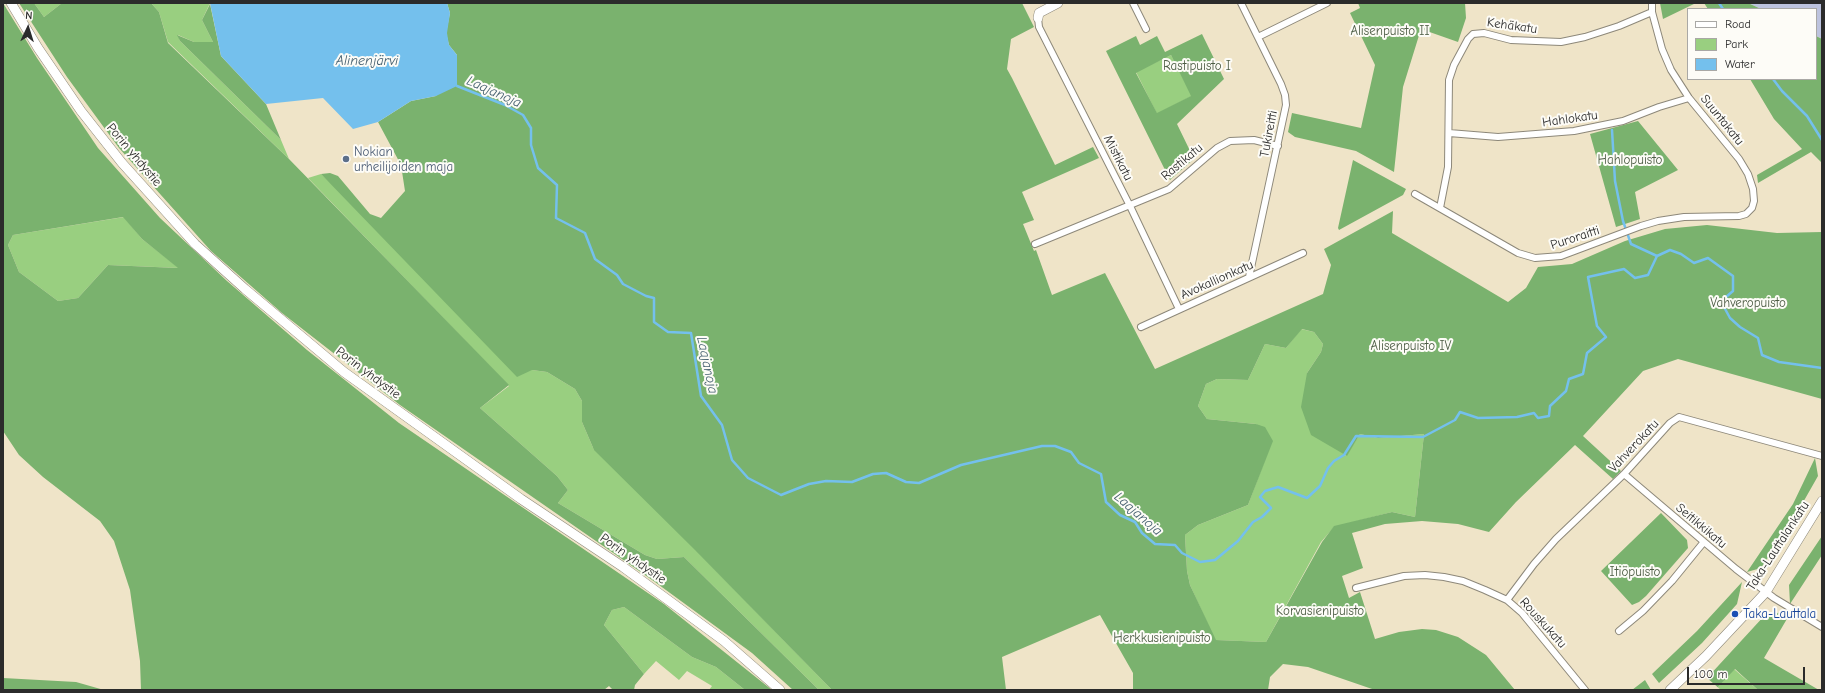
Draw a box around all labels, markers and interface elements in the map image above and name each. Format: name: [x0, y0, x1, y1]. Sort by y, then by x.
north arrow: [8, 8, 48, 48]
legend: [1687, 8, 1817, 80]
text: N: [25, 9, 33, 22]
street label: Kehäkatu: [1486, 15, 1538, 37]
text: Road: [1725, 17, 1751, 31]
park label: Alisenpuisto II: [1350, 23, 1430, 39]
text: Park: [1725, 37, 1748, 51]
water label: Alinenjärvi: [336, 53, 398, 69]
text: Water: [1725, 57, 1755, 71]
park label: Rastipuisto I: [1163, 58, 1231, 74]
water label: Laajanoja: [464, 73, 524, 111]
street label: Suuntakatu: [1697, 91, 1747, 149]
street label: Hahlokatu: [1541, 107, 1599, 131]
street label: Tukireitti: [1257, 109, 1281, 159]
street label: Porin yhdystie: [103, 120, 165, 190]
street label: Mistikatu: [1100, 133, 1136, 183]
street label: Rastikatu: [1158, 140, 1206, 184]
place label: Nokian urheilijoiden maja: [354, 144, 453, 175]
park label: Hahlopuisto: [1598, 152, 1662, 168]
marker: Nokian urheilijoiden maja: [341, 154, 351, 164]
street label: Puroraitti: [1548, 223, 1602, 253]
street label: Avokallionkatu: [1178, 257, 1256, 303]
park label: Vahveropuisto: [1710, 295, 1786, 311]
water label: Laajanoja: [693, 335, 721, 395]
park label: Alisenpuisto IV: [1371, 338, 1451, 354]
street label: Porin yhdystie: [332, 344, 404, 402]
street label: Vahverokatu: [1606, 416, 1662, 476]
water label: Laajanoja: [1111, 489, 1165, 539]
street label: Taka-Lauttalankatu: [1743, 498, 1813, 594]
street label: Seitikkikatu: [1672, 500, 1730, 552]
street label: Porin yhdystie: [597, 530, 669, 588]
park label: Itiöpuisto: [1610, 564, 1660, 580]
street label: Rouskukatu: [1516, 595, 1570, 651]
park label: Korvasienipuisto: [1276, 603, 1364, 619]
place label: Taka-Lauttala: [1743, 606, 1816, 622]
marker: Taka-Lauttala: [1730, 609, 1740, 619]
park label: Herkkusienipuisto: [1113, 630, 1211, 646]
scale bar: [1689, 659, 1807, 685]
text: 100 m: [1694, 667, 1727, 681]

